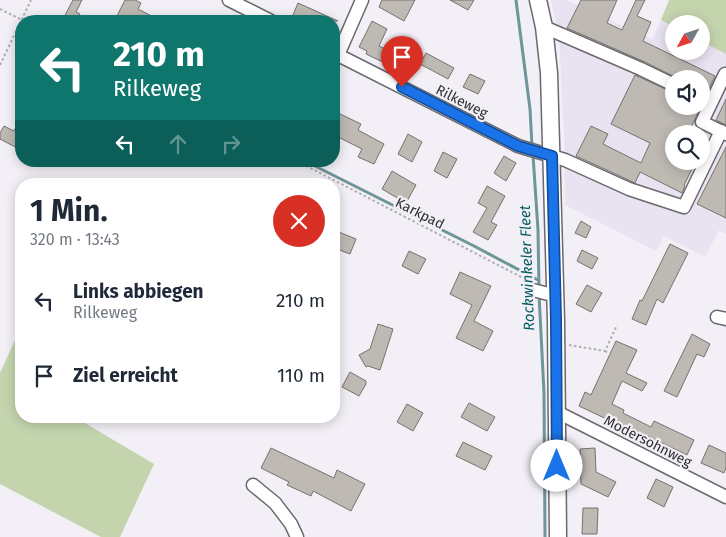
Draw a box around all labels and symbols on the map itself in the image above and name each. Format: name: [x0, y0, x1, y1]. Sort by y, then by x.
north arrow: [665, 15, 710, 60]
pin: [381, 36, 423, 87]
street label: Rilkeweg: [433, 81, 491, 122]
street label: Karkpad: [393, 194, 447, 233]
water label: Rockwinkeler Fleet: [516, 204, 538, 331]
street label: Modersohnweg: [601, 412, 695, 471]
position arrow: [530, 439, 582, 491]

